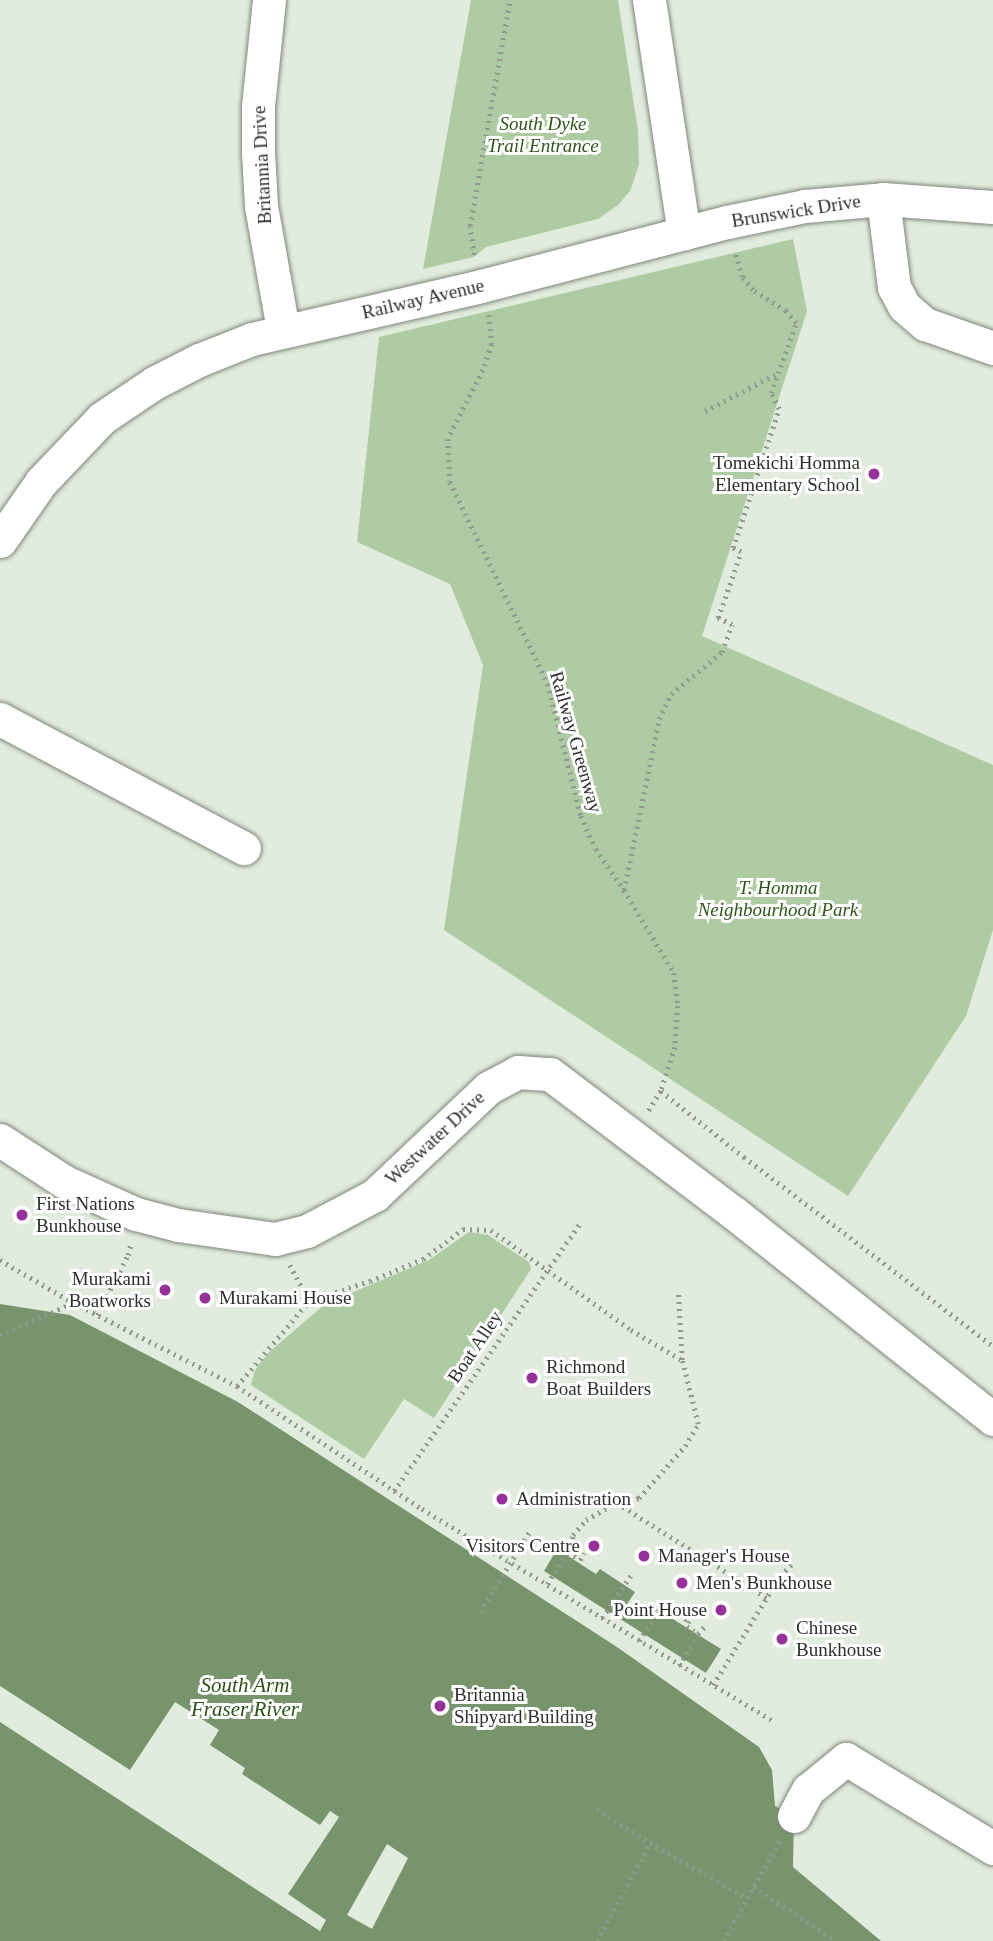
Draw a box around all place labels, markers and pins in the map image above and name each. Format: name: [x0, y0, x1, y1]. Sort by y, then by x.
place label: Tomekichi Homma Elementary School: [713, 452, 860, 496]
marker: Tomekichi Homma Elementary School: [866, 466, 882, 482]
place label: First Nations Bunkhouse: [36, 1193, 135, 1237]
marker: First Nations Bunkhouse: [14, 1207, 30, 1223]
place label: Murakami Boatworks: [69, 1268, 151, 1312]
marker: Murakami Boatworks: [157, 1282, 173, 1298]
place label: Murakami House: [219, 1287, 351, 1309]
marker: Murakami House: [197, 1290, 213, 1306]
place label: Richmond Boat Builders: [546, 1356, 651, 1400]
marker: Richmond Boat Builders: [524, 1370, 540, 1386]
place label: Administration: [516, 1488, 631, 1510]
marker: Administration: [494, 1491, 510, 1507]
place label: Visitors Centre: [466, 1535, 580, 1557]
marker: Visitors Centre: [586, 1538, 602, 1554]
place label: Manager's House: [658, 1545, 790, 1567]
marker: Manager's House: [636, 1548, 652, 1564]
place label: Men's Bunkhouse: [696, 1572, 832, 1594]
marker: Men's Bunkhouse: [674, 1575, 690, 1591]
place label: Point House: [614, 1599, 707, 1621]
marker: Point House: [713, 1602, 729, 1618]
place label: Chinese Bunkhouse: [796, 1617, 881, 1661]
marker: Chinese Bunkhouse: [774, 1631, 790, 1647]
place label: Britannia Shipyard Building: [454, 1684, 594, 1728]
marker: Britannia Shipyard Building: [432, 1698, 448, 1714]

